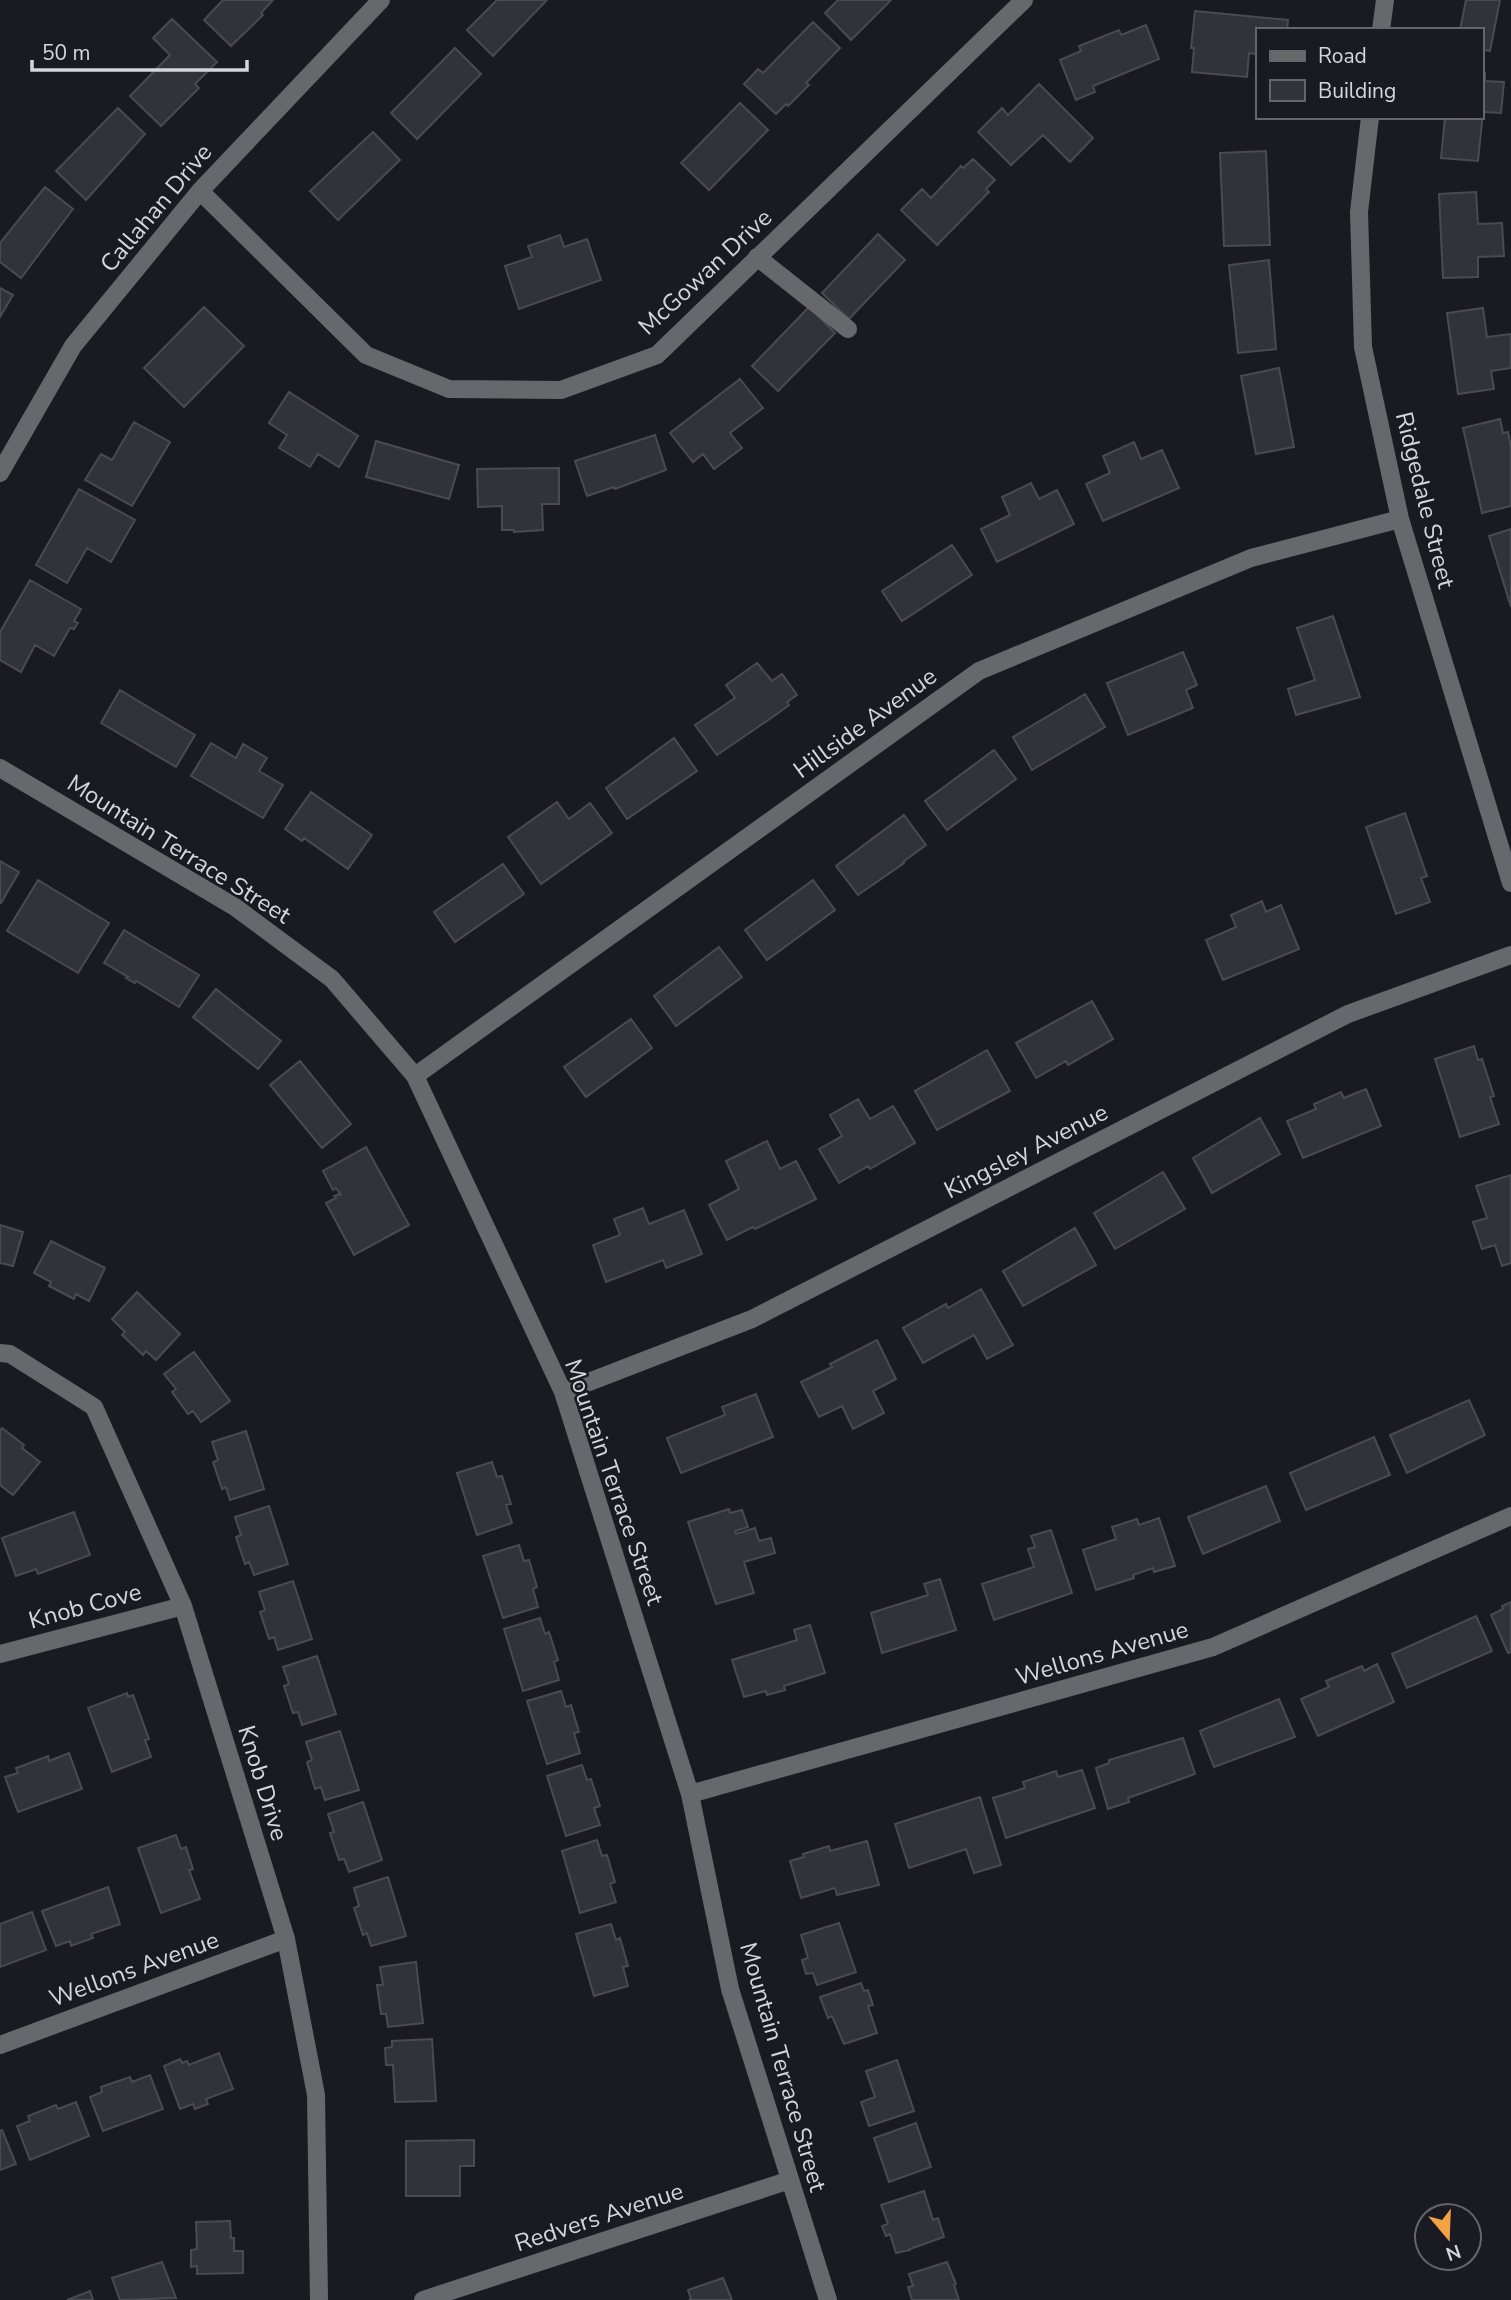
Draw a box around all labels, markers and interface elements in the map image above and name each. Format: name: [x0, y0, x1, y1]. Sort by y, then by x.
scale bar: [32, 28, 247, 72]
legend: [1256, 28, 1483, 119]
text: 50 m: [42, 39, 91, 67]
text: Road: [1318, 42, 1367, 70]
text: Building: [1318, 77, 1396, 105]
street label: Callahan Drive: [93, 137, 219, 279]
street label: McGowan Drive: [631, 202, 779, 342]
street label: Ridgedale Street: [1388, 409, 1463, 592]
street label: Hillside Avenue: [787, 660, 943, 786]
street label: Mountain Terrace Street: [61, 767, 297, 931]
street label: Kingsley Avenue: [939, 1096, 1113, 1206]
street label: Mountain Terrace Street: [557, 1355, 671, 1610]
street label: Knob Cove: [25, 1576, 145, 1636]
street label: Wellons Avenue: [1012, 1613, 1192, 1693]
street label: Knob Drive: [230, 1721, 296, 1845]
street label: Wellons Avenue: [45, 1923, 223, 2015]
street label: Mountain Terrace Street: [732, 1939, 834, 2196]
street label: Redvers Avenue: [511, 2175, 687, 2259]
north arrow: [1413, 2202, 1483, 2272]
text: N: [1442, 2238, 1464, 2267]

